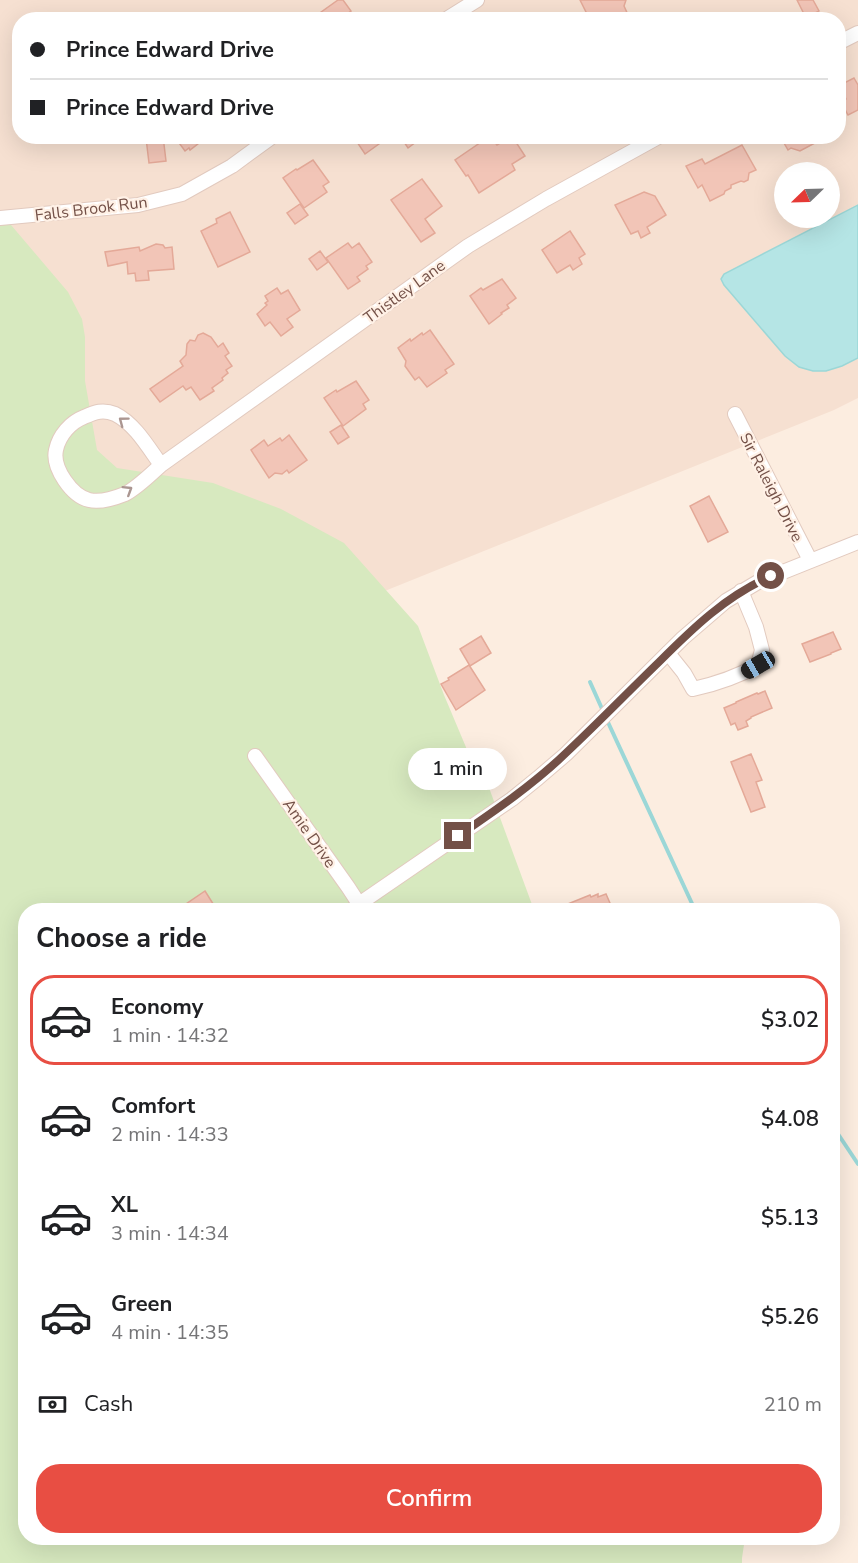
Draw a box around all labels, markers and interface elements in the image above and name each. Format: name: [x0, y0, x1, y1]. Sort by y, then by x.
text: Prince Edward Drive: [66, 35, 274, 65]
text: Prince Edward Drive: [66, 93, 274, 123]
north arrow: [774, 162, 840, 228]
map controls: [774, 162, 840, 228]
street label: Falls Brook Run: [34, 191, 149, 227]
street label: Thistley Lane: [359, 255, 450, 329]
one-way arrow: [119, 417, 130, 428]
street label: Sir Raleigh Drive: [734, 429, 808, 546]
one-way arrow: [122, 487, 133, 498]
route start: [757, 562, 784, 589]
car: [738, 648, 778, 682]
callout: 1 min: [408, 749, 508, 791]
text: 1 min: [432, 755, 483, 782]
street label: Amie Drive: [277, 795, 341, 873]
route end: [444, 822, 471, 849]
text: Choose a ride: [36, 920, 207, 957]
text: Economy: [111, 992, 203, 1022]
icon: car: [39, 993, 93, 1047]
text: $3.02: [761, 1005, 819, 1035]
text: 1 min · 14:32: [111, 1022, 229, 1049]
text: Comfort: [111, 1091, 195, 1121]
icon: car: [39, 1092, 93, 1146]
text: $4.08: [761, 1104, 819, 1134]
text: 2 min · 14:33: [111, 1121, 229, 1148]
text: XL: [111, 1190, 138, 1220]
icon: car: [39, 1191, 93, 1245]
text: $5.13: [761, 1203, 819, 1233]
text: 3 min · 14:34: [111, 1220, 229, 1247]
text: Green: [111, 1289, 172, 1319]
icon: car: [39, 1290, 93, 1344]
text: $5.26: [761, 1302, 819, 1332]
text: 4 min · 14:35: [111, 1319, 229, 1346]
icon: cash: [36, 1388, 69, 1421]
text: Cash: [84, 1389, 133, 1419]
text: 210 m: [764, 1391, 822, 1418]
button: Confirm: [36, 1464, 822, 1533]

